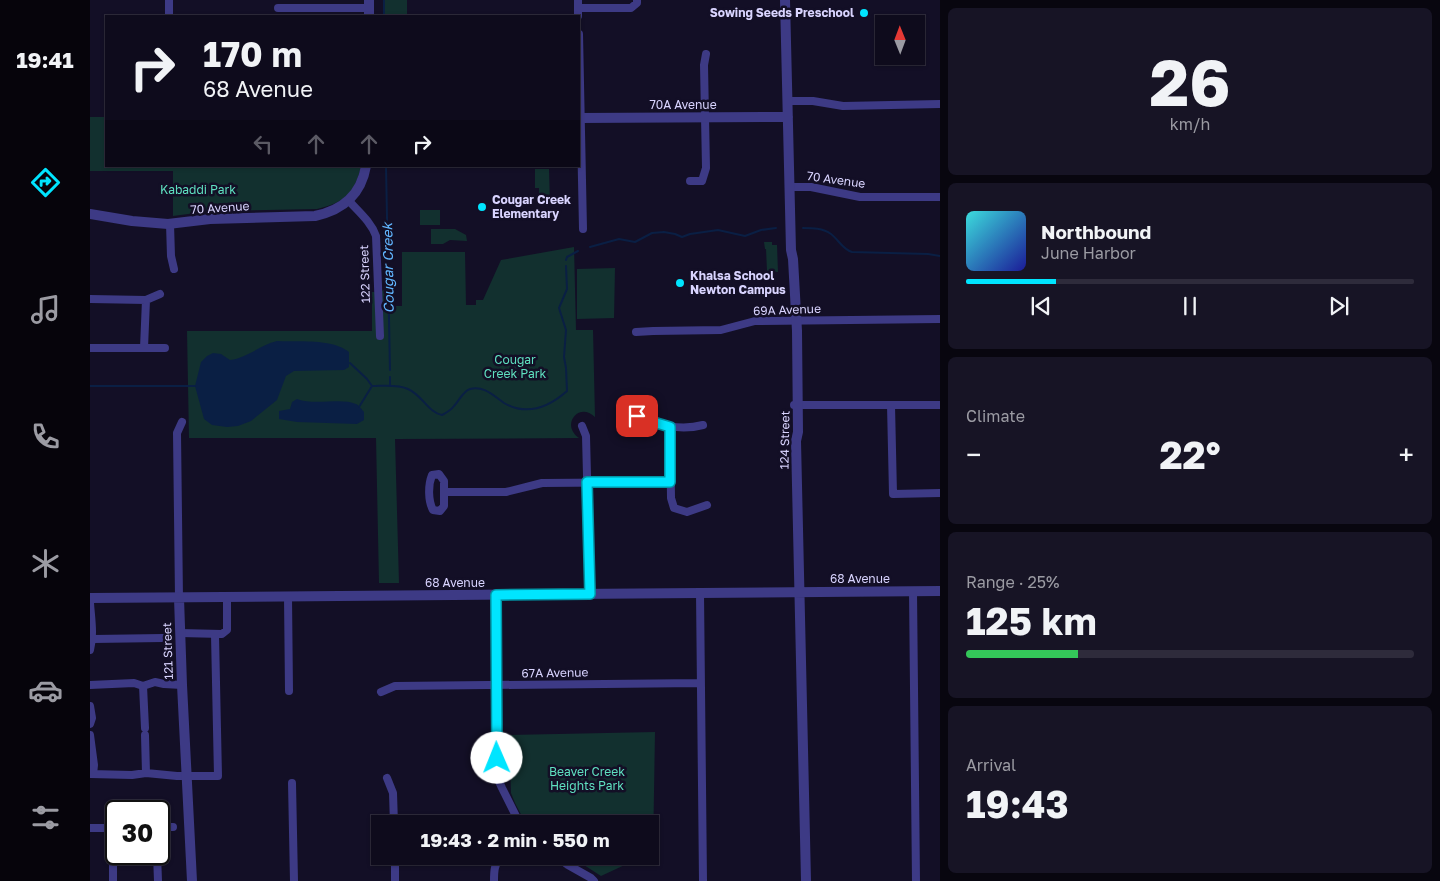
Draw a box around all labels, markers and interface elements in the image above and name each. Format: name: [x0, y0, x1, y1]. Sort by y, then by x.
place label: Sowing Seeds Preschool: [710, 5, 854, 20]
marker: Sowing Seeds Preschool: [858, 7, 870, 19]
north arrow: [875, 15, 925, 65]
map controls: [875, 15, 925, 65]
text: 170 m: [203, 33, 302, 75]
icon: right: [120, 35, 185, 100]
text: 26: [1150, 42, 1230, 120]
text: 19:41: [16, 46, 74, 73]
text: 68 Avenue: [203, 75, 313, 102]
street label: 70A Avenue: [649, 97, 717, 112]
text: km/h: [1170, 114, 1210, 134]
icon: left: [249, 130, 277, 158]
icon: ahead: [302, 130, 330, 158]
icon: ahead: [355, 130, 383, 158]
icon: right: [408, 130, 436, 158]
icon: directions: [28, 165, 63, 200]
street label: 70 Avenue: [806, 168, 866, 191]
park label: Kabaddi Park: [160, 182, 236, 197]
place label: Cougar Creek Elementary: [492, 192, 571, 221]
street label: 70 Avenue: [190, 198, 250, 217]
marker: Cougar Creek Elementary: [476, 201, 488, 213]
water label: Cougar Creek: [378, 220, 397, 314]
text: Northbound: [1041, 220, 1151, 243]
text: June Harbor: [1041, 243, 1136, 263]
street label: 122 Street: [356, 244, 373, 303]
place label: Khalsa School Newton Campus: [690, 268, 786, 297]
marker: Khalsa School Newton Campus: [674, 277, 686, 289]
icon: music: [28, 292, 63, 327]
icon: previous: [1027, 292, 1055, 320]
icon: pause: [1176, 292, 1204, 320]
icon: next: [1325, 292, 1353, 320]
street label: 69A Avenue: [753, 301, 821, 318]
park label: Cougar Creek Park: [484, 352, 546, 381]
pin: [616, 395, 658, 437]
icon: arrive: [623, 402, 651, 430]
text: Climate: [966, 406, 1025, 426]
street label: 124 Street: [776, 410, 793, 469]
icon: phone: [28, 419, 63, 454]
text: 22°: [1159, 432, 1221, 477]
text: −: [966, 438, 981, 471]
text: +: [1399, 438, 1414, 471]
icon: climate: [28, 546, 63, 581]
street label: 68 Avenue: [830, 571, 890, 586]
text: Range · 25%: [966, 572, 1060, 592]
street label: 68 Avenue: [425, 575, 485, 590]
text: 125 km: [966, 598, 1097, 643]
street label: 121 Street: [159, 622, 176, 680]
street label: 67A Avenue: [521, 664, 589, 681]
icon: car: [28, 673, 63, 708]
position arrow: [470, 731, 522, 783]
text: Arrival: [966, 755, 1016, 775]
park label: Beaver Creek Heights Park: [549, 764, 625, 793]
text: 19:43: [966, 781, 1069, 826]
icon: filters: [28, 800, 63, 835]
speed limit sign: 30: [105, 800, 170, 865]
text: 19:43 · 2 min · 550 m: [420, 828, 610, 851]

